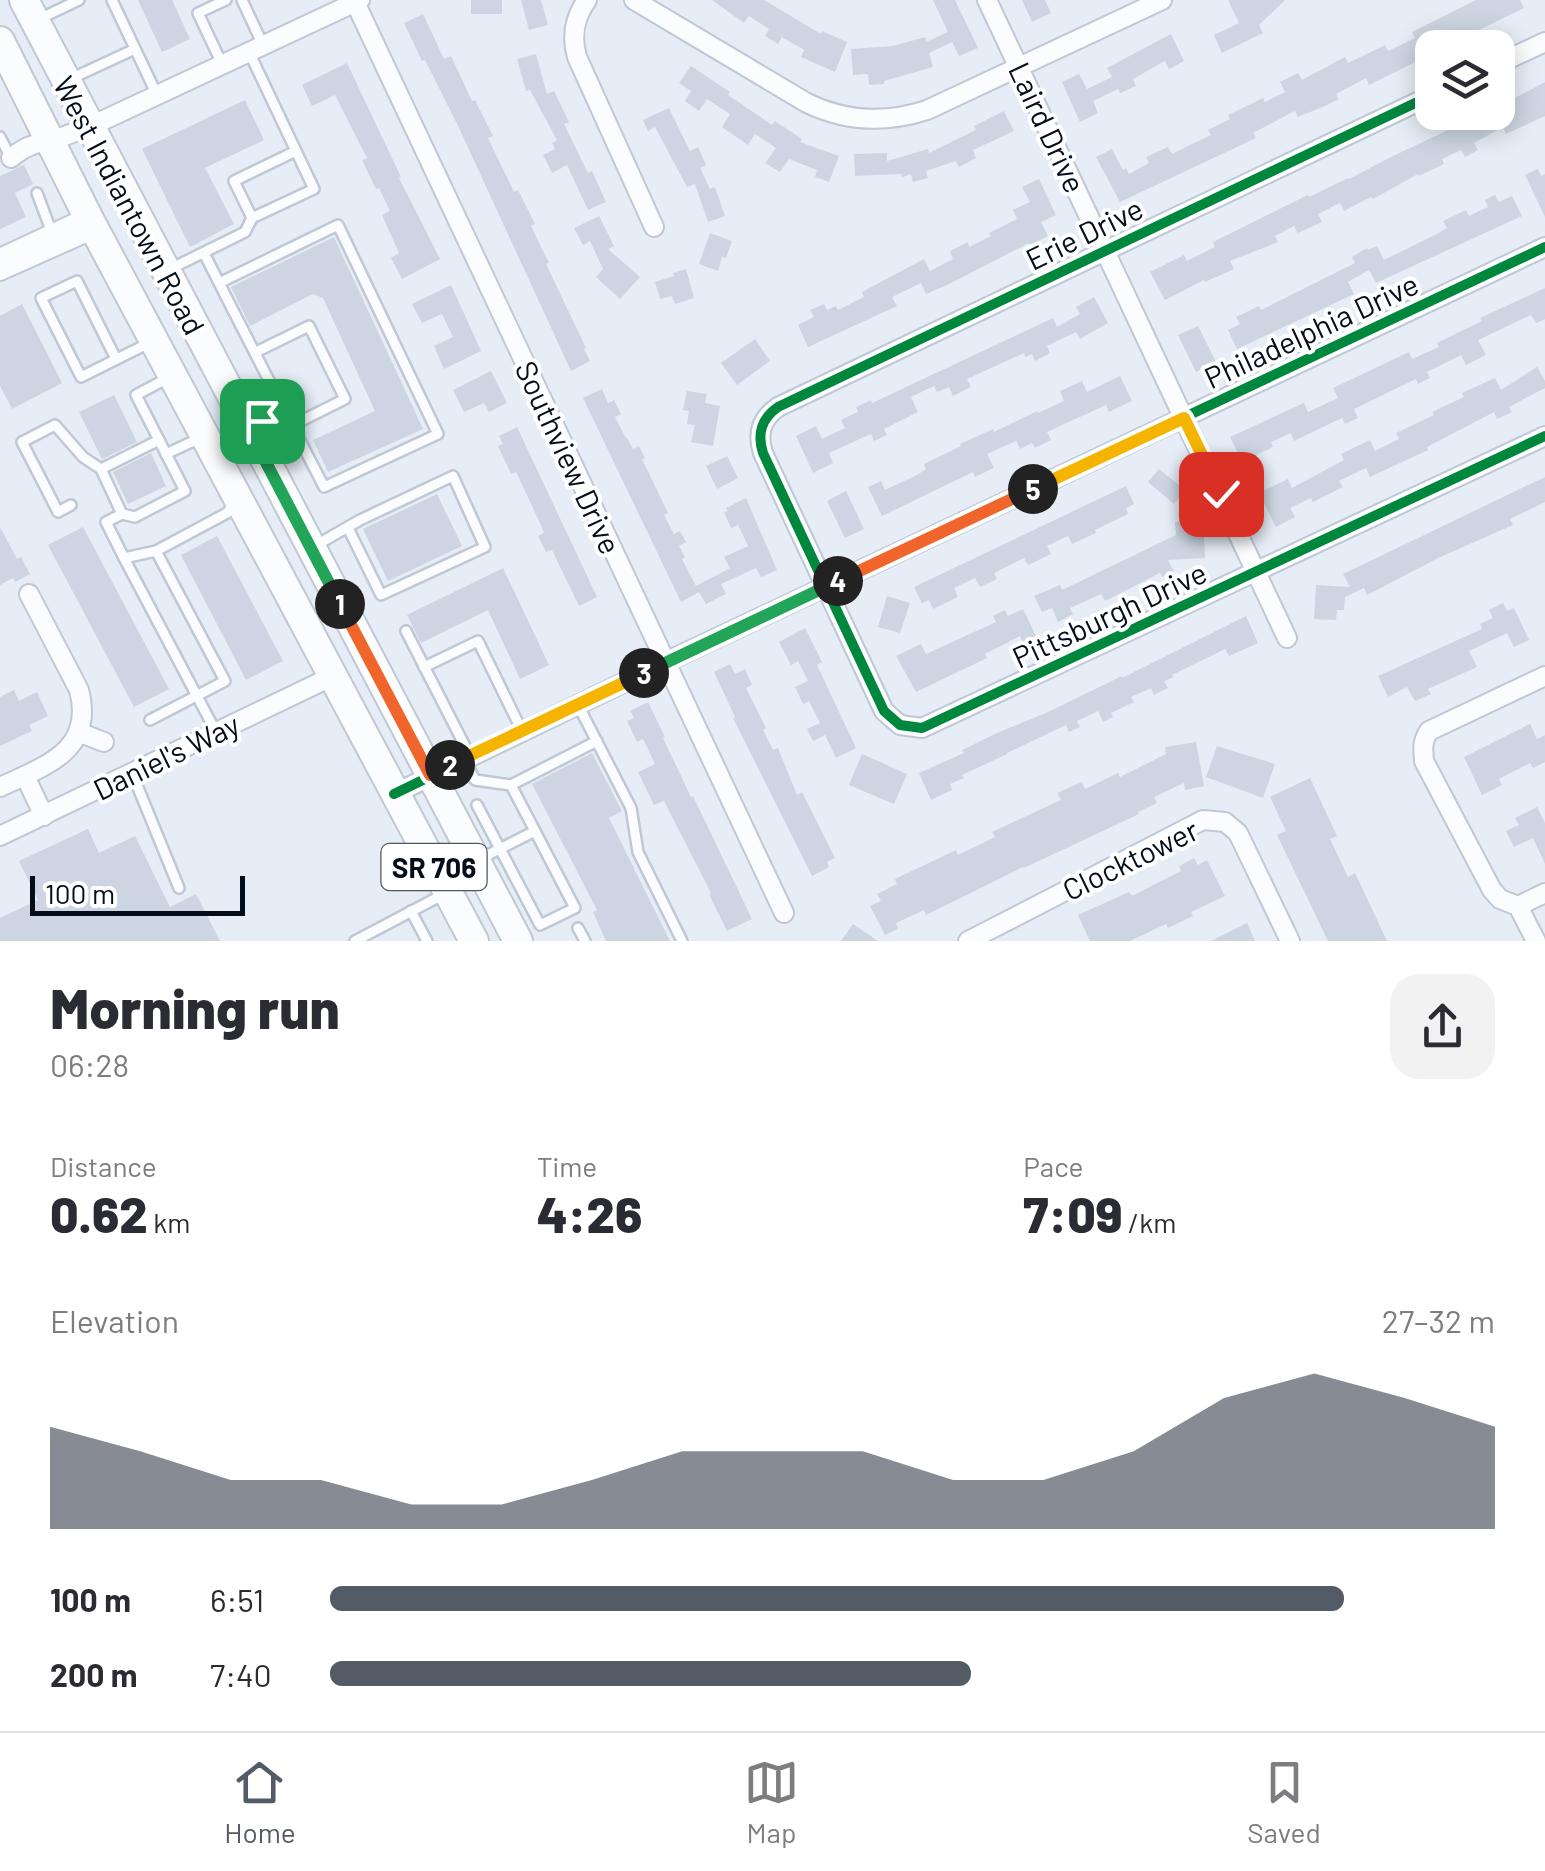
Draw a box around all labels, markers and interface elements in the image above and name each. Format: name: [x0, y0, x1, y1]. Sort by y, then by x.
map controls: [1415, 30, 1515, 130]
button: layers: [1415, 30, 1515, 130]
street label: Laird Drive: [1002, 56, 1094, 198]
street label: West Indiantown Road: [47, 70, 213, 340]
street label: Erie Drive: [1020, 189, 1148, 277]
street label: Philadelphia Drive: [1198, 265, 1424, 395]
street label: Southview Drive: [509, 355, 629, 559]
pin: [220, 379, 305, 464]
icon: arrive: [235, 394, 290, 449]
pin: [1179, 452, 1264, 537]
pin: 5: [1008, 464, 1058, 514]
icon: check: [1194, 467, 1249, 522]
text: 5: [1025, 472, 1041, 506]
street label: Pittsburgh Drive: [1006, 553, 1212, 675]
pin: 4: [813, 556, 863, 606]
text: 4: [830, 564, 846, 598]
pin: 1: [315, 579, 365, 629]
text: 1: [335, 587, 345, 621]
pin: 3: [619, 648, 669, 698]
text: 3: [636, 656, 652, 690]
street label: Daniel's Way: [87, 705, 245, 807]
pin: 2: [425, 740, 475, 790]
text: 2: [442, 748, 458, 782]
street label: Clocktower: [1056, 811, 1204, 907]
road number: SR 706: [382, 844, 486, 890]
scale bar: [30, 871, 245, 916]
text: 100 m: [45, 876, 115, 910]
text: Morning run: [50, 974, 340, 1040]
button: share: [1390, 974, 1495, 1079]
text: 06:28: [50, 1045, 129, 1083]
text: Distance: [50, 1149, 157, 1183]
text: Time: [537, 1149, 597, 1183]
text: Pace: [1023, 1149, 1084, 1183]
text: 0.62: [50, 1183, 148, 1243]
text: 4:26: [537, 1183, 642, 1243]
text: 7:09: [1023, 1183, 1122, 1243]
text: km: [148, 1205, 190, 1239]
text: /km: [1122, 1205, 1176, 1239]
text: Elevation: [50, 1301, 179, 1339]
text: 27–32 m: [1382, 1301, 1495, 1339]
text: 100 m: [50, 1580, 131, 1618]
text: 6:51: [210, 1580, 264, 1618]
text: 200 m: [50, 1655, 138, 1693]
text: 7:40: [210, 1655, 272, 1693]
tab: Home: [224, 1755, 296, 1849]
tab: Map: [744, 1755, 799, 1849]
tab: Saved: [1247, 1755, 1321, 1849]

